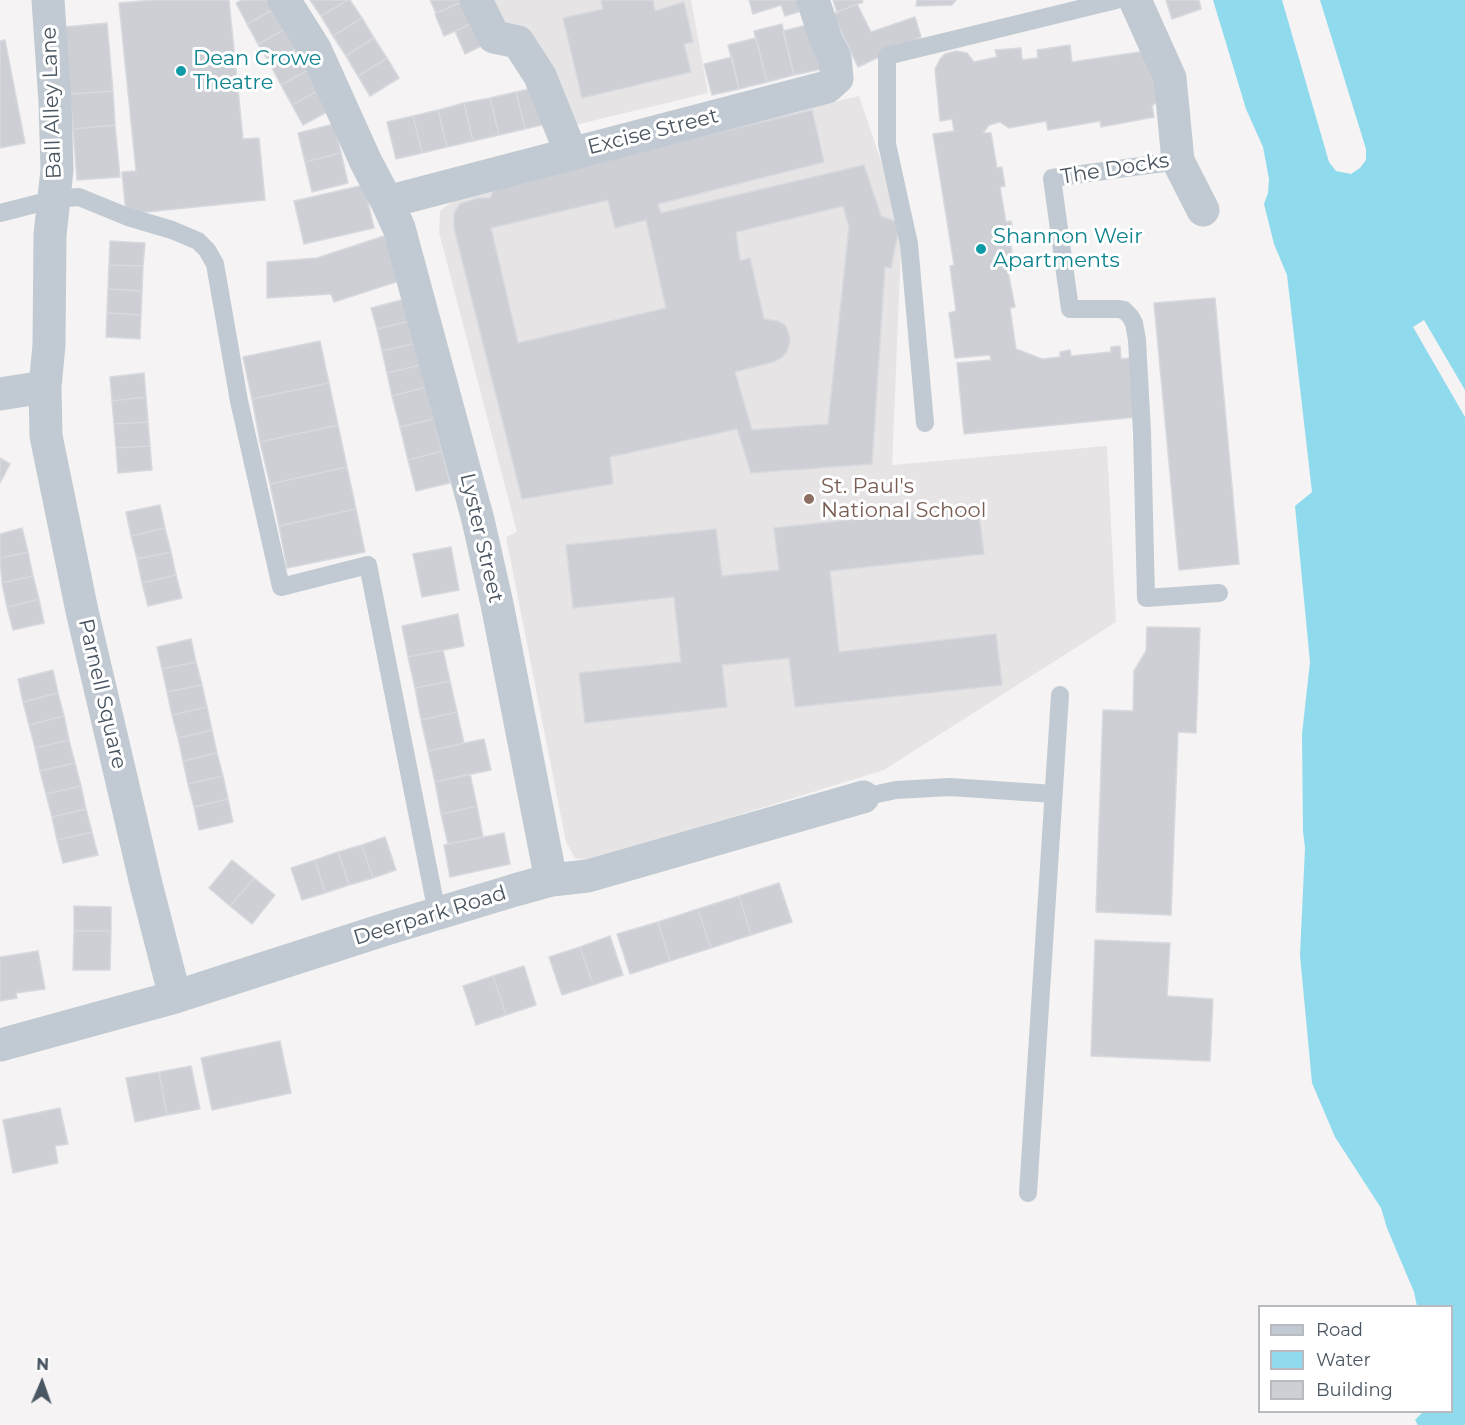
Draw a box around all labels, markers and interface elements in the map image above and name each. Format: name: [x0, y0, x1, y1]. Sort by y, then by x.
street label: Ball Alley Lane: [37, 26, 67, 180]
place label: Dean Crowe Theatre: [193, 46, 322, 96]
marker: Dean Crowe Theatre: [174, 64, 188, 78]
street label: Excise Street: [585, 104, 721, 160]
street label: The Docks: [1059, 148, 1171, 190]
place label: Shannon Weir Apartments: [993, 224, 1143, 274]
marker: Shannon Weir Apartments: [974, 242, 988, 256]
street label: Lyster Street: [454, 471, 508, 605]
place label: St. Paul's National School: [821, 474, 986, 524]
marker: St. Paul's National School: [802, 492, 816, 506]
street label: Parnell Square: [72, 616, 132, 772]
street label: Deerpark Road: [350, 881, 510, 951]
legend: [1258, 1305, 1453, 1413]
text: Road: [1316, 1319, 1363, 1341]
text: Water: [1316, 1349, 1371, 1371]
north arrow: [12, 1353, 72, 1413]
text: N: [36, 1355, 49, 1374]
text: Building: [1316, 1379, 1393, 1401]

